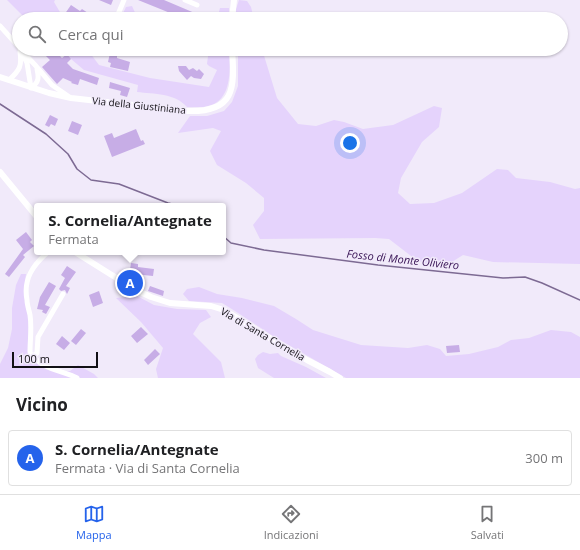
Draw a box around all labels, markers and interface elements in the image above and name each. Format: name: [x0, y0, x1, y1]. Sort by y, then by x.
search box: [12, 12, 568, 56]
icon: search: [26, 23, 48, 45]
text: Cerca qui: [58, 24, 124, 44]
street label: Via della Giustiniana: [91, 93, 187, 117]
your location: [340, 133, 360, 153]
popup: [34, 203, 226, 255]
text: S. Cornelia/Antegnate: [48, 210, 212, 230]
text: Fermata: [48, 230, 99, 248]
water label: Fosso di Monte Oliviero: [346, 246, 460, 272]
pin: A: [117, 268, 143, 298]
street label: Via di Santa Cornelia: [218, 304, 308, 364]
scale bar: [12, 350, 98, 369]
text: 100 m: [18, 351, 50, 366]
text: Vicino: [16, 393, 68, 416]
text: S. Cornelia/Antegnate: [55, 439, 219, 459]
text: A: [26, 449, 34, 467]
text: 300 m: [525, 449, 563, 467]
text: Fermata · Via di Santa Cornelia: [55, 459, 240, 477]
tab: Mappa: [76, 503, 112, 542]
tab: Indicazioni: [264, 503, 319, 542]
tab: Salvati: [471, 503, 504, 542]

